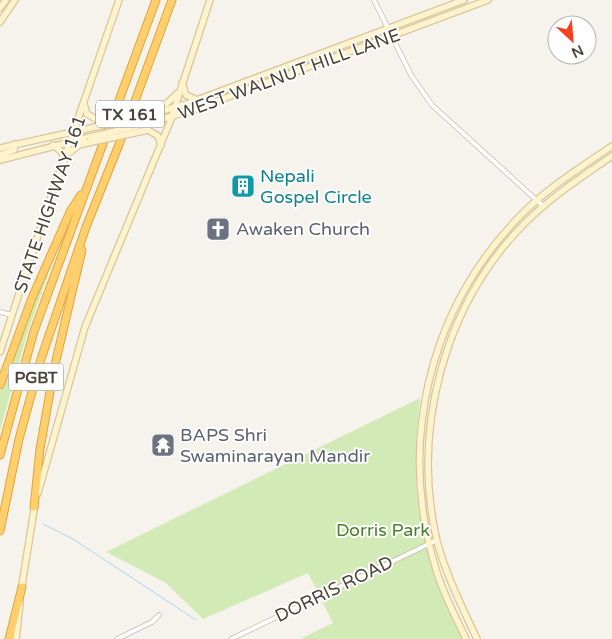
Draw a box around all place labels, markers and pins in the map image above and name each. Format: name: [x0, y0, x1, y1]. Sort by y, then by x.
place label: Nepali Gospel Circle: [260, 165, 372, 208]
building icon: Nepali Gospel Circle: [230, 173, 256, 199]
church icon: Awaken Church: [205, 216, 231, 242]
place label: Awaken Church: [236, 218, 370, 240]
place label: BAPS Shri Swaminarayan Mandir: [180, 424, 370, 467]
temple icon: BAPS Shri Swaminarayan Mandir: [150, 432, 176, 458]

